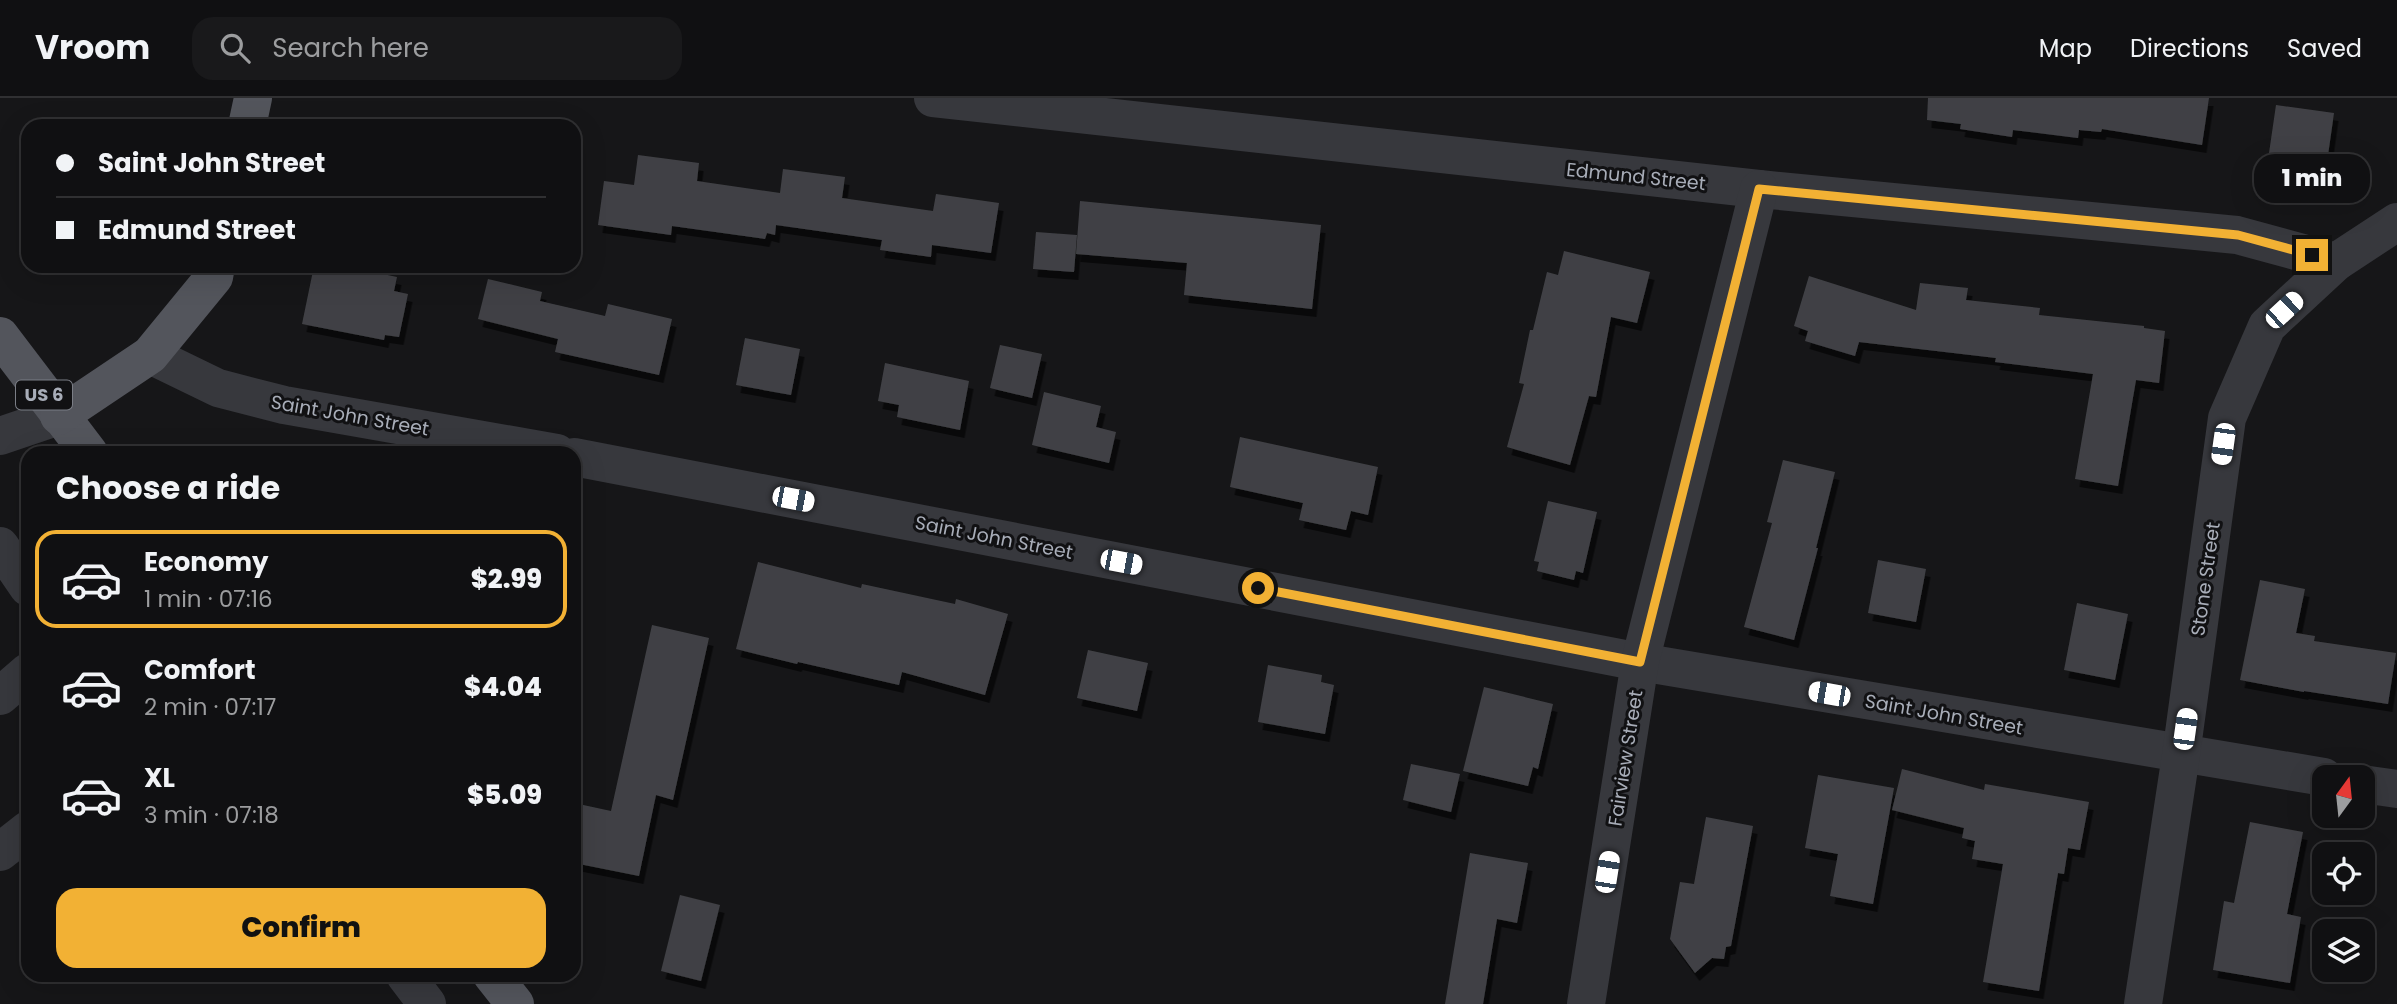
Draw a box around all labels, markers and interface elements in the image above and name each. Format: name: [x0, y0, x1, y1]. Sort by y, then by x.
search box: [192, 17, 682, 80]
text: Vroom: [35, 24, 150, 71]
icon: search: [216, 29, 254, 67]
text: Search here: [272, 30, 429, 66]
text: Map: [2039, 32, 2092, 65]
text: Directions: [2130, 32, 2249, 65]
text: Saved: [2287, 32, 2362, 65]
text: Saint John Street: [98, 145, 325, 181]
callout: 1 min: [2254, 153, 2370, 202]
street label: Edmund Street: [1565, 156, 1707, 197]
text: 1 min: [2282, 162, 2342, 194]
text: Edmund Street: [98, 212, 296, 248]
route end: [2296, 239, 2328, 271]
car: [2262, 288, 2307, 332]
road number: US 6: [16, 380, 72, 410]
street label: Saint John Street: [269, 388, 431, 443]
car: [2210, 422, 2237, 466]
text: Choose a ride: [56, 465, 280, 510]
car: [771, 485, 816, 513]
street label: Saint John Street: [913, 509, 1075, 566]
street label: Stone Street: [2184, 520, 2227, 638]
text: Economy: [144, 544, 268, 580]
icon: car: [60, 548, 123, 611]
car: [1099, 548, 1144, 576]
text: $2.99: [471, 561, 542, 597]
route start: [1242, 572, 1274, 604]
text: 1 min · 07:16: [144, 583, 273, 615]
text: Comfort: [144, 652, 256, 688]
icon: car: [60, 656, 123, 719]
text: $4.04: [464, 669, 542, 705]
car: [1807, 680, 1852, 708]
street label: Saint John Street: [1863, 687, 2025, 742]
street label: Fairview Street: [1601, 688, 1650, 828]
text: 2 min · 07:17: [144, 691, 276, 723]
car: [2172, 707, 2199, 751]
text: XL: [144, 760, 175, 796]
icon: car: [60, 764, 123, 827]
north arrow: [2312, 765, 2375, 828]
map controls: [2312, 765, 2375, 982]
text: $5.09: [467, 777, 542, 813]
text: 3 min · 07:18: [144, 799, 279, 831]
button: locate: [2312, 842, 2375, 905]
car: [1594, 850, 1621, 894]
button: Confirm: [56, 888, 546, 968]
button: layers: [2312, 919, 2375, 982]

